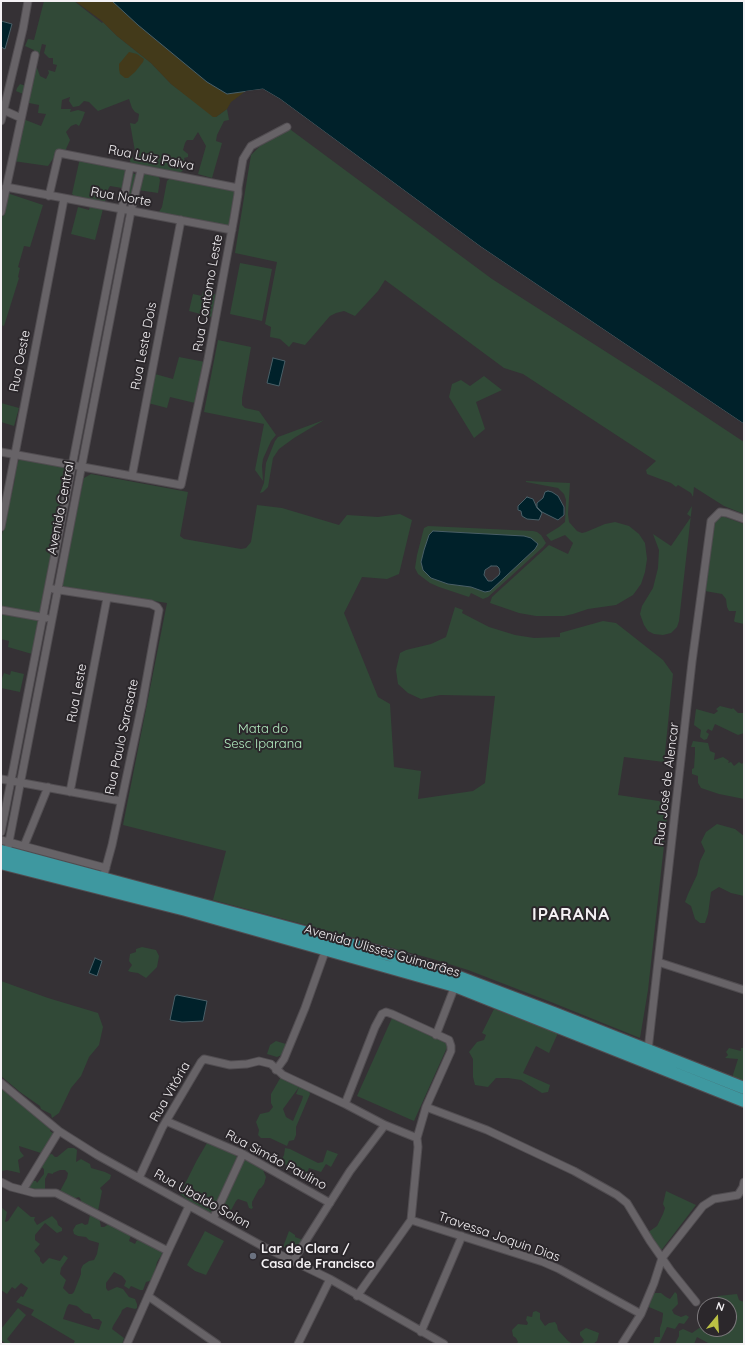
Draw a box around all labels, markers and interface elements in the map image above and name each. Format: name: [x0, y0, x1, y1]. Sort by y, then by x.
street label: Rua Luiz Paiva: [107, 142, 195, 174]
street label: Rua Norte: [89, 184, 153, 210]
street label: Rua Contomo Leste: [190, 233, 226, 353]
street label: Rua Leste Dois: [128, 301, 160, 391]
street label: Rua Oeste: [6, 329, 34, 393]
street label: Avenida Central: [44, 460, 78, 556]
street label: Rua Leste: [64, 662, 90, 724]
street label: Rua Paulo Sarasate: [102, 678, 142, 796]
park label: Mata do Sesc Iparana: [224, 721, 302, 752]
street label: Rua José de Alencar: [652, 721, 682, 847]
district label: IPARANA: [532, 905, 610, 925]
street label: Avenida Ulisses Guimarães: [302, 921, 462, 981]
street label: Rua Vitória: [147, 1059, 193, 1125]
street label: Rua Simão Paulino: [223, 1127, 329, 1193]
street label: Rua Ubaldo Solon: [151, 1166, 253, 1232]
street label: Travessa Joquin Dias: [436, 1209, 562, 1265]
place label: Lar de Clara / Casa de Francisco: [261, 1241, 375, 1272]
marker: Lar de Clara / Casa de Francisco: [248, 1251, 258, 1261]
north arrow: [697, 1297, 737, 1337]
text: N: [714, 1299, 726, 1314]

